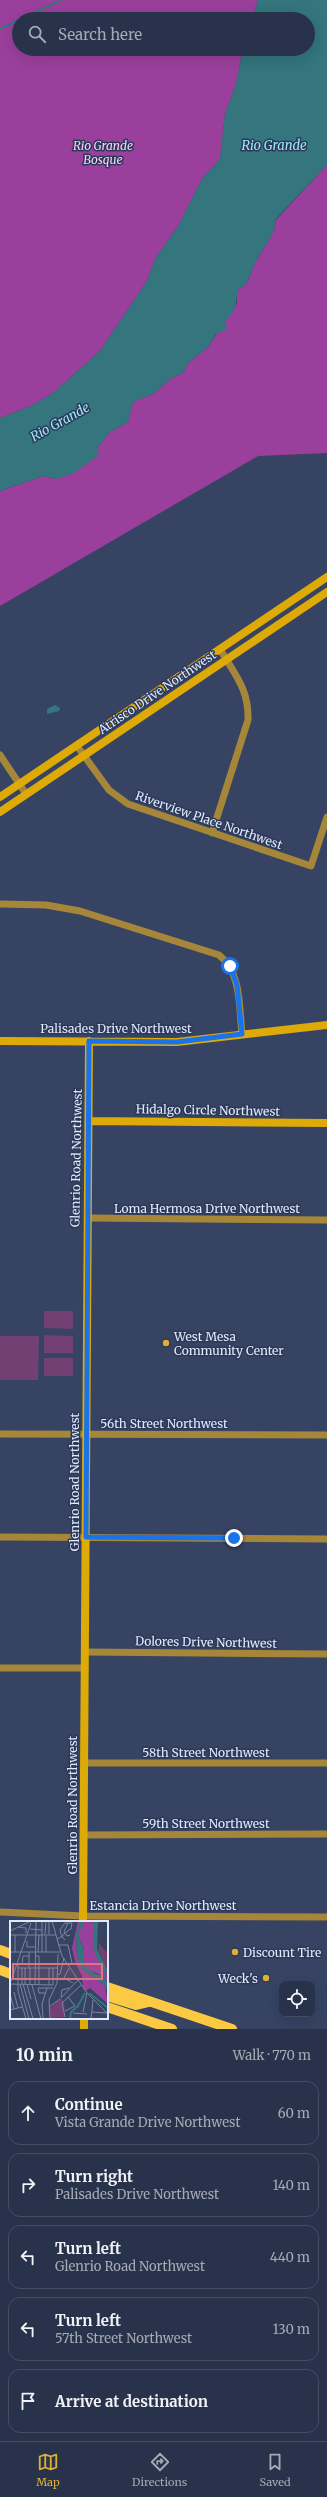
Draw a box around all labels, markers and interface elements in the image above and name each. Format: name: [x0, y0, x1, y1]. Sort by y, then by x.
search box: [12, 12, 315, 56]
icon: search: [26, 23, 48, 45]
text: Search here: [58, 25, 142, 44]
water label: Rio Grande: [241, 137, 307, 154]
park label: Rio Grande Bosque: [73, 138, 133, 167]
water label: Rio Grande: [27, 399, 93, 445]
street label: Atrisco Drive Northwest: [94, 647, 219, 738]
street label: Riverview Place Northwest: [134, 788, 285, 852]
route start: [221, 957, 239, 975]
street label: Palisades Drive Northwest: [40, 1021, 192, 1036]
street label: Glenrio Road Northwest: [67, 1088, 85, 1227]
street label: Hidalgo Circle Northwest: [136, 1101, 281, 1119]
street label: Loma Hermosa Drive Northwest: [114, 1201, 300, 1216]
place label: West Mesa Community Center: [173, 1329, 284, 1358]
marker: West Mesa Community Center: [161, 1338, 171, 1348]
street label: Glenrio Road Northwest: [67, 1412, 82, 1551]
street label: 56th Street Northwest: [100, 1416, 228, 1431]
route end: [225, 1529, 243, 1547]
street label: Dolores Drive Northwest: [135, 1633, 277, 1651]
street label: Glenrio Road Northwest: [65, 1735, 80, 1874]
street label: 58th Street Northwest: [142, 1745, 270, 1760]
street label: 59th Street Northwest: [142, 1816, 270, 1831]
street label: Estancia Drive Northwest: [90, 1898, 237, 1913]
inset map: [10, 1921, 108, 2019]
place label: Discount Tire: [243, 1945, 321, 1960]
marker: Discount Tire: [230, 1947, 240, 1957]
place label: Weck's: [217, 1971, 258, 1986]
marker: Weck's: [261, 1973, 271, 1983]
map controls: [279, 1981, 315, 2017]
button: locate: [279, 1981, 315, 2017]
text: 10 min: [16, 2044, 73, 2066]
text: Walk · 770 m: [233, 2047, 311, 2064]
text: Continue: [55, 2095, 123, 2114]
icon: ahead: [17, 2102, 39, 2124]
text: 60 m: [278, 2105, 310, 2122]
text: Vista Grande Drive Northwest: [55, 2114, 240, 2131]
text: Turn right: [55, 2167, 133, 2186]
icon: right: [17, 2174, 39, 2196]
text: 140 m: [273, 2177, 310, 2194]
text: Palisades Drive Northwest: [55, 2186, 219, 2203]
text: Turn left: [55, 2239, 121, 2258]
icon: left: [17, 2246, 39, 2268]
text: 440 m: [270, 2249, 310, 2266]
text: Glenrio Road Northwest: [55, 2258, 205, 2275]
text: Turn left: [55, 2311, 121, 2330]
icon: left: [17, 2318, 39, 2340]
text: 130 m: [273, 2321, 310, 2338]
text: 57th Street Northwest: [55, 2330, 192, 2347]
icon: arrive: [17, 2390, 39, 2412]
text: Arrive at destination: [55, 2392, 208, 2411]
tab: Map: [36, 2451, 60, 2489]
tab: Directions: [132, 2451, 187, 2489]
tab: Saved: [260, 2451, 291, 2489]

